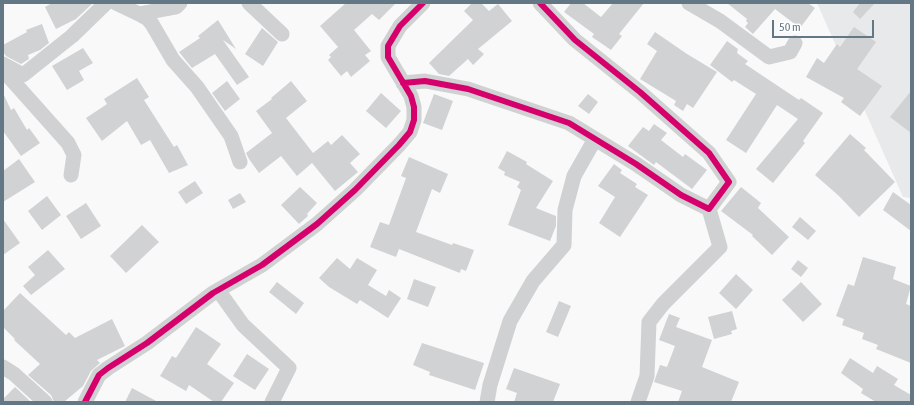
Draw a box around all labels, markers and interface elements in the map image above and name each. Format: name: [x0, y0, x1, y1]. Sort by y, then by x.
scale bar: [774, 12, 876, 38]
text: 50 m: [779, 20, 801, 34]

